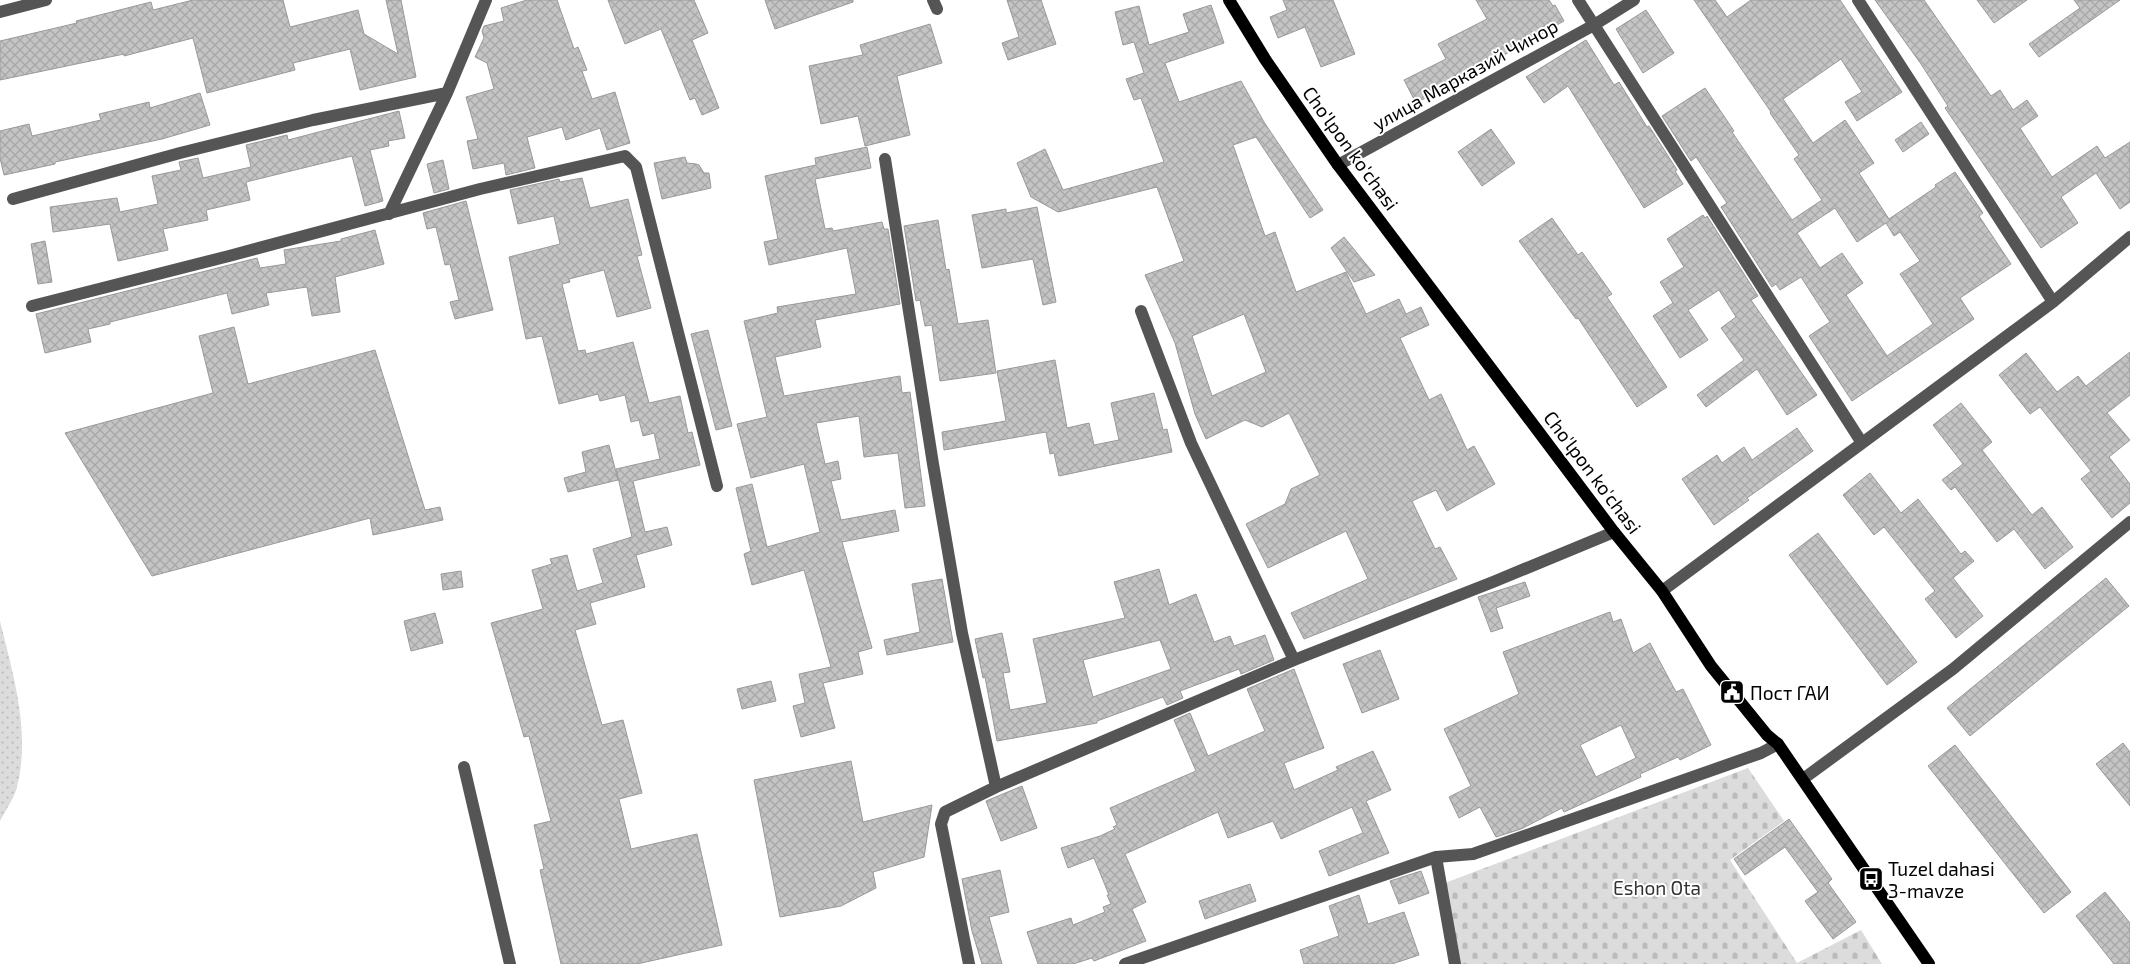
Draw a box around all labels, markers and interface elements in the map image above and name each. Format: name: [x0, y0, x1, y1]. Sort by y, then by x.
street label: улица Марказий Чинор: [1368, 13, 1562, 135]
street label: Cho'lpon ko'chasi: [1298, 82, 1404, 214]
street label: Cho'lpon ko'chasi: [1539, 406, 1647, 538]
public building icon: Пост ГАИ: [1719, 679, 1745, 705]
place label: Пост ГАИ: [1750, 681, 1830, 704]
place label: Tuzel dahasi 3-mavze: [1888, 857, 1995, 902]
bus stop icon: Tuzel dahasi 3-mavze: [1858, 866, 1884, 892]
park label: Eshon Ota: [1613, 876, 1701, 899]

